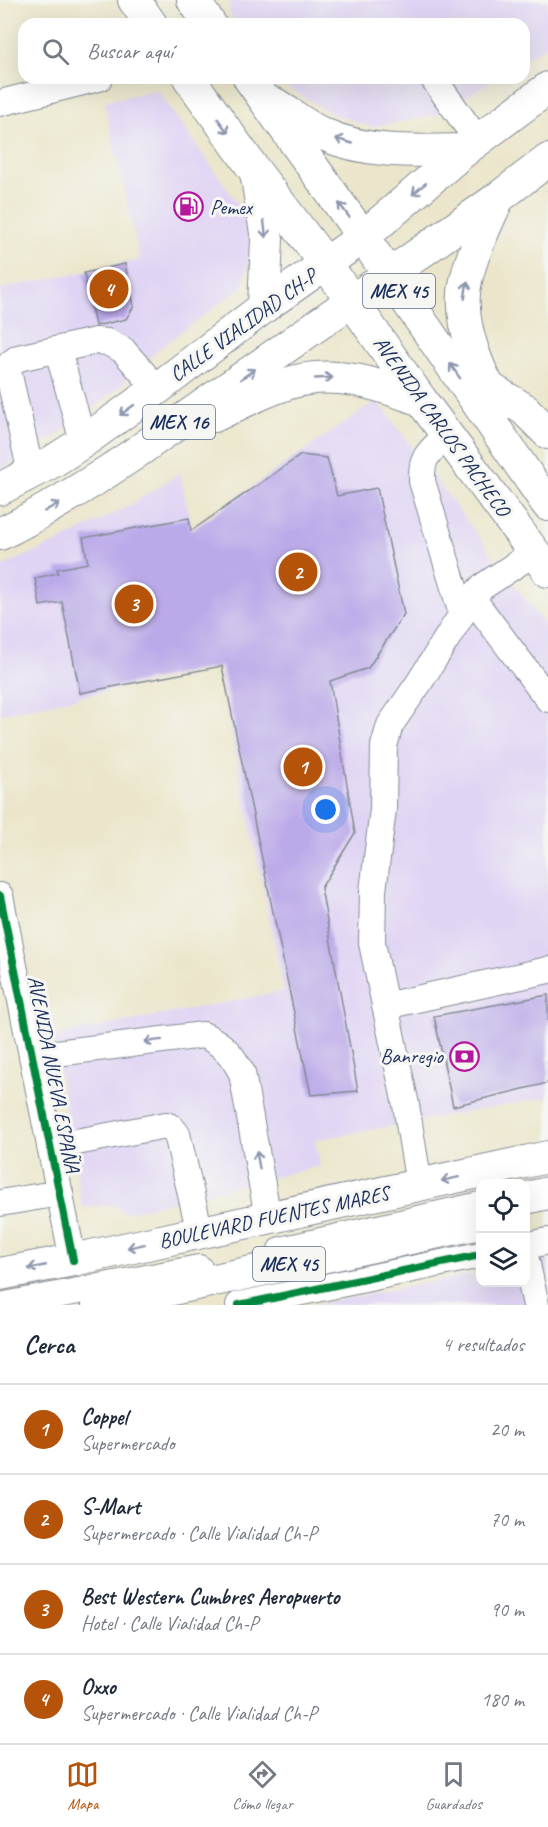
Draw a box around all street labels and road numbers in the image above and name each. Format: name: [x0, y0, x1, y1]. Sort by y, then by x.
street label: CALLE VIALIDAD CH-P: [164, 261, 324, 387]
road number: MEX 45: [363, 274, 435, 308]
street label: AVENIDA CARLOS PACHECO: [368, 331, 518, 523]
road number: MEX 16: [143, 405, 215, 439]
street label: AVENIDA NUEVA ESPAÑA: [22, 974, 86, 1176]
street label: BOULEVARD FUENTES MARES: [156, 1179, 394, 1254]
road number: MEX 45: [253, 1247, 325, 1281]

